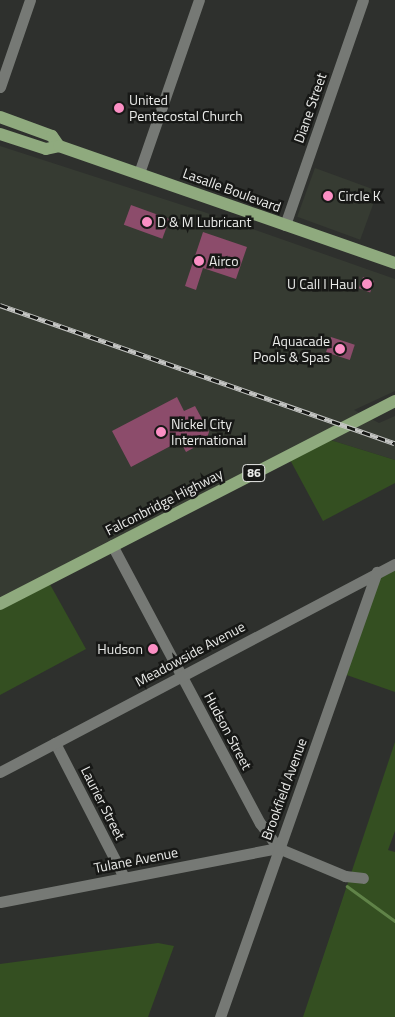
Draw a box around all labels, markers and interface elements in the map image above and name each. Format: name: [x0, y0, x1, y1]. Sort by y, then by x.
street label: Diane Street: [290, 71, 330, 145]
place label: United Pentecostal Church: [129, 92, 243, 124]
marker: United Pentecostal Church: [113, 102, 125, 114]
street label: Lasalle Boulevard: [181, 164, 283, 216]
place label: Circle K: [338, 188, 381, 204]
marker: Circle K: [322, 190, 334, 202]
place label: D & M Lubricant: [157, 214, 252, 230]
marker: D & M Lubricant: [141, 216, 153, 228]
place label: Airco: [209, 253, 239, 269]
marker: Airco: [193, 255, 205, 267]
place label: U Call I Haul: [287, 276, 357, 292]
marker: U Call I Haul: [361, 278, 373, 290]
place label: Aquacade Pools & Spas: [253, 333, 330, 366]
marker: Aquacade Pools & Spas: [334, 343, 346, 355]
place label: Nickel City International: [171, 416, 246, 448]
marker: Nickel City International: [155, 426, 167, 438]
road number: 86: [242, 463, 266, 482]
street label: Falconbridge Highway: [102, 465, 226, 539]
street label: Meadowside Avenue: [132, 618, 248, 690]
place label: Hudson: [97, 641, 143, 657]
marker: Hudson: [147, 643, 159, 655]
street label: Hudson Street: [201, 690, 255, 772]
street label: Brookfield Avenue: [258, 736, 310, 842]
street label: Laurier Street: [77, 763, 129, 843]
street label: Tulane Avenue: [93, 844, 179, 876]

